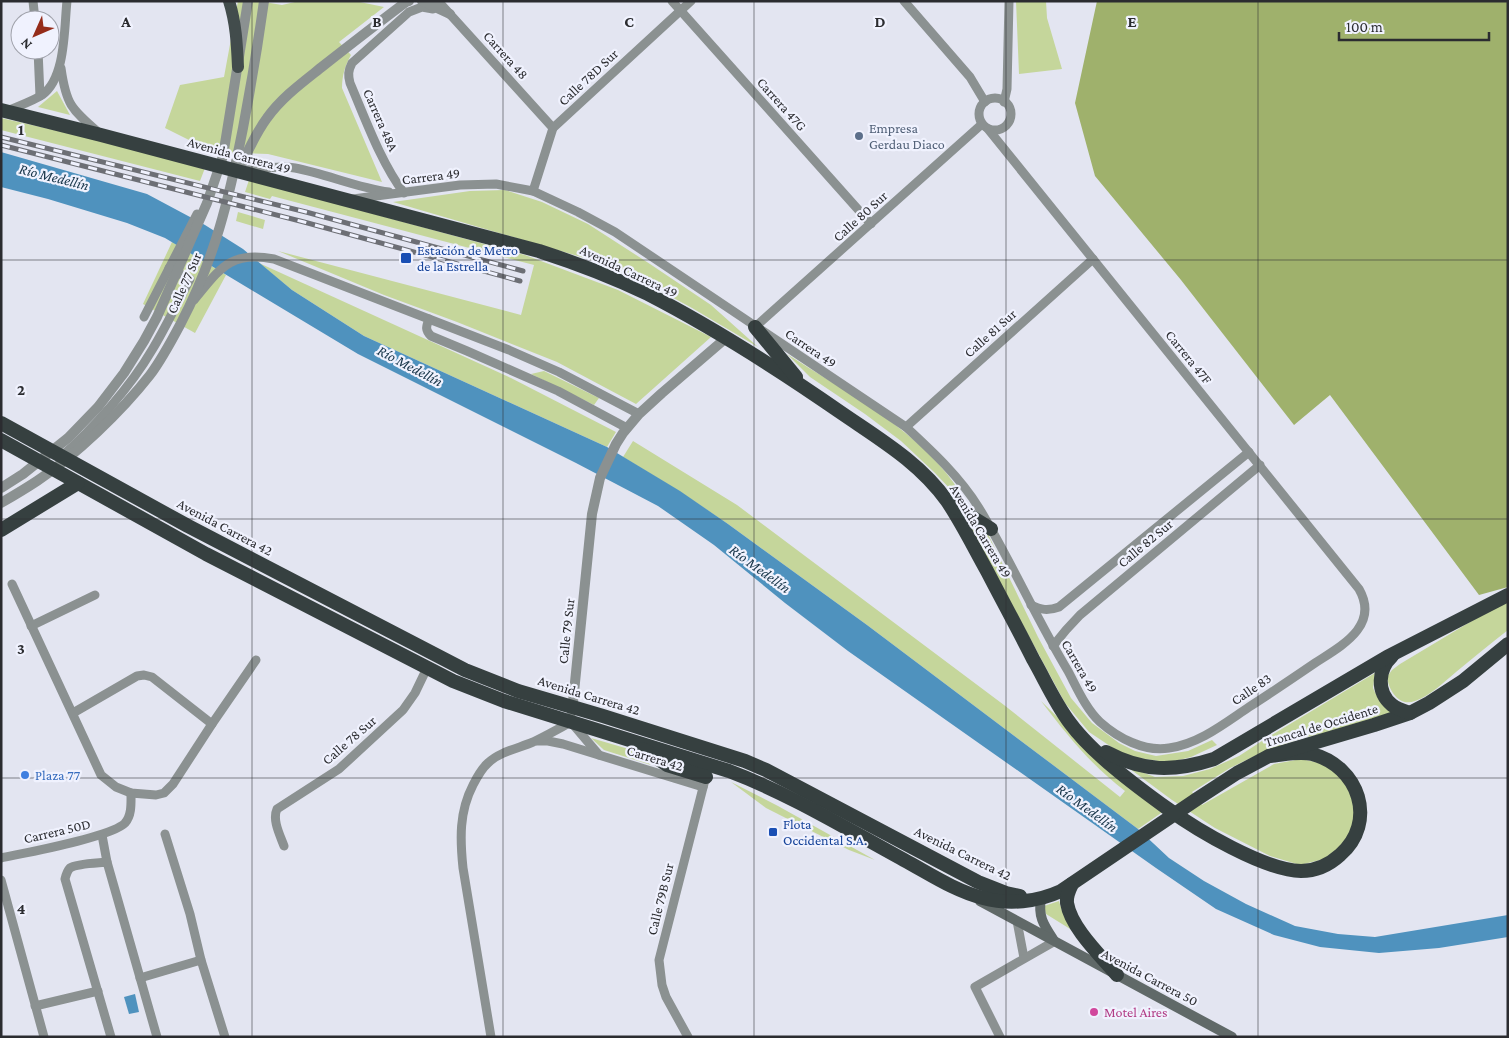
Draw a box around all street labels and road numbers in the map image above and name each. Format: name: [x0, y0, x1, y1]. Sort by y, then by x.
street label: Carrera 48: [480, 28, 532, 82]
street label: Calle 78D Sur: [555, 45, 621, 109]
street label: Carrera 47G: [754, 74, 810, 134]
street label: Carrera 48A: [360, 86, 402, 154]
street label: Avenida Carrera 49: [186, 134, 292, 176]
street label: Carrera 49: [401, 165, 461, 187]
street label: Calle 80 Sur: [829, 187, 891, 245]
street label: Avenida Carrera 49: [577, 241, 681, 301]
street label: Calle 77 Sur: [163, 250, 205, 316]
street label: Calle 81 Sur: [961, 305, 1019, 361]
street label: Carrera 49: [782, 325, 840, 371]
street label: Carrera 47F: [1162, 327, 1216, 387]
street label: Avenida Carrera 49: [947, 481, 1015, 581]
street label: Avenida Carrera 42: [175, 495, 276, 559]
street label: Calle 82 Sur: [1114, 515, 1176, 571]
street label: Calle 79 Sur: [555, 597, 577, 665]
street label: Carrera 49: [1058, 637, 1102, 695]
street label: Calle 83: [1228, 670, 1274, 708]
street label: Avenida Carrera 42: [536, 672, 642, 718]
street label: Troncal de Occidente: [1262, 700, 1380, 750]
street label: Calle 78 Sur: [319, 712, 379, 768]
street label: Carrera 42: [625, 742, 685, 774]
street label: Carrera 50D: [22, 816, 92, 846]
street label: Avenida Carrera 42: [912, 823, 1014, 884]
street label: Calle 79B Sur: [643, 861, 677, 937]
street label: Avenida Carrera 50: [1099, 945, 1201, 1009]

